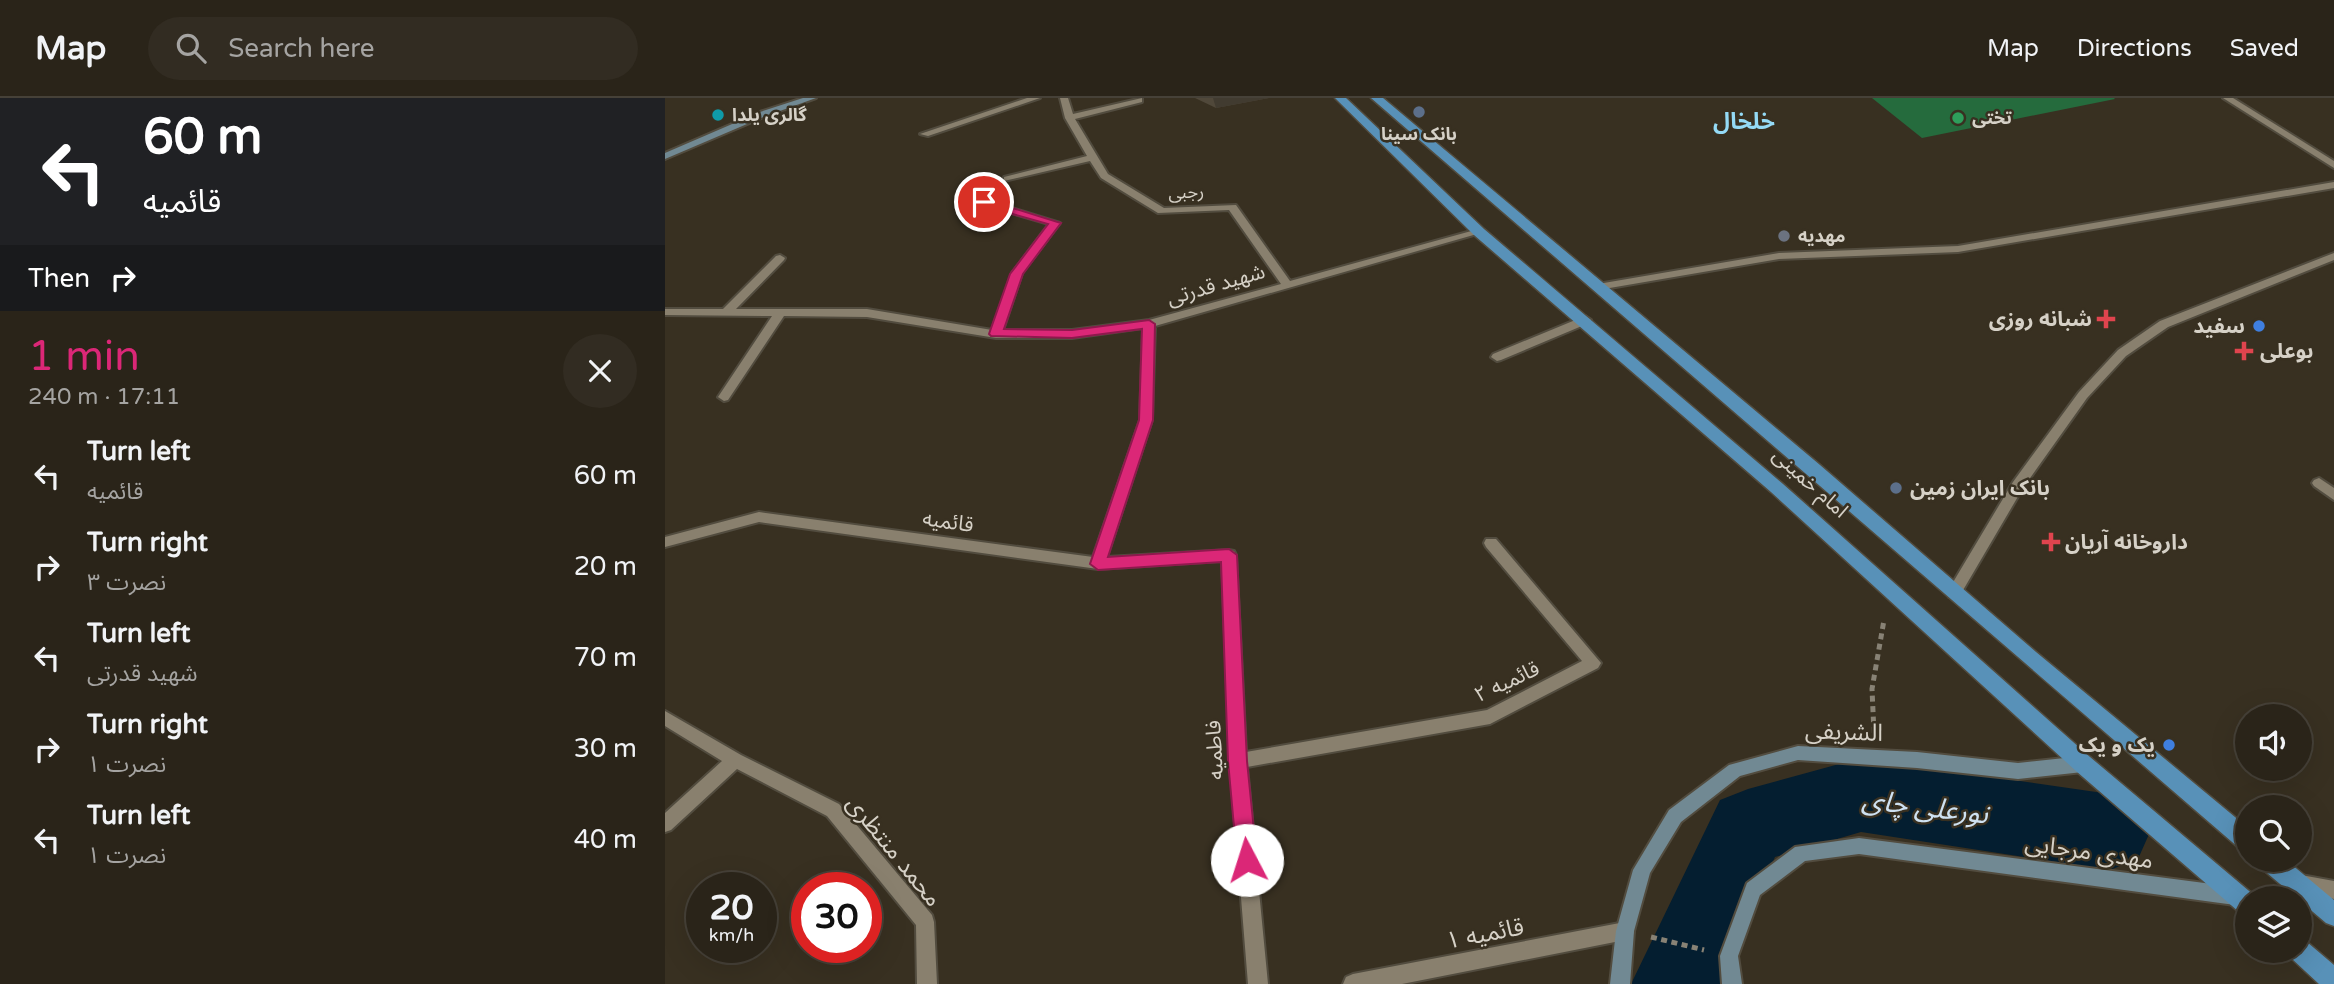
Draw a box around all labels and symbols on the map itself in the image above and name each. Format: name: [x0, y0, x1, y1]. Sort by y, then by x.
place label: گالری یلدا: [732, 104, 807, 126]
marker: بانک سینا: [1411, 104, 1427, 120]
marker: گالری یلدا: [710, 107, 726, 123]
place label: تختی: [1972, 107, 2013, 129]
district label: خلخال: [1713, 108, 1775, 136]
marker: تختی: [1950, 110, 1966, 126]
place label: بانک سینا: [1381, 123, 1457, 145]
pin: [954, 172, 1014, 232]
street label: رجبی: [1167, 180, 1205, 204]
place label: مهدیه: [1798, 225, 1846, 247]
marker: مهدیه: [1776, 228, 1792, 244]
street label: شهید قدرتی: [1164, 259, 1268, 311]
place label: شبانه روزی: [1989, 307, 2092, 332]
marker: شبانه روزی: [2098, 311, 2114, 327]
place label: سفید: [2193, 314, 2245, 339]
marker: سفید: [2251, 318, 2267, 334]
place label: بوعلی: [2260, 339, 2313, 364]
marker: بوعلی: [2234, 341, 2254, 361]
street label: امام خمینی: [1765, 443, 1853, 526]
place label: بانک ایران زمین: [1910, 476, 2050, 501]
marker: بانک ایران زمین: [1888, 480, 1904, 496]
street label: قائمیه: [921, 506, 975, 538]
place label: داروخانه آریان: [2065, 529, 2188, 555]
marker: داروخانه آریان: [2043, 534, 2059, 550]
street label: قائمیه ۲: [1471, 656, 1543, 708]
street label: الشریفی: [1805, 716, 1883, 748]
street label: فاطمیه: [1201, 719, 1229, 781]
place label: یک و یک: [2079, 733, 2155, 758]
marker: یک و یک: [2161, 737, 2177, 753]
water label: نورعلی چای: [1860, 782, 1992, 833]
street label: محمد منتظری: [840, 789, 948, 913]
position arrow: [1210, 823, 1284, 897]
street label: مهدی مرجایی: [2023, 829, 2155, 875]
speed limit sign: 30: [791, 872, 882, 963]
street label: قائمیه ۱: [1444, 912, 1526, 956]

